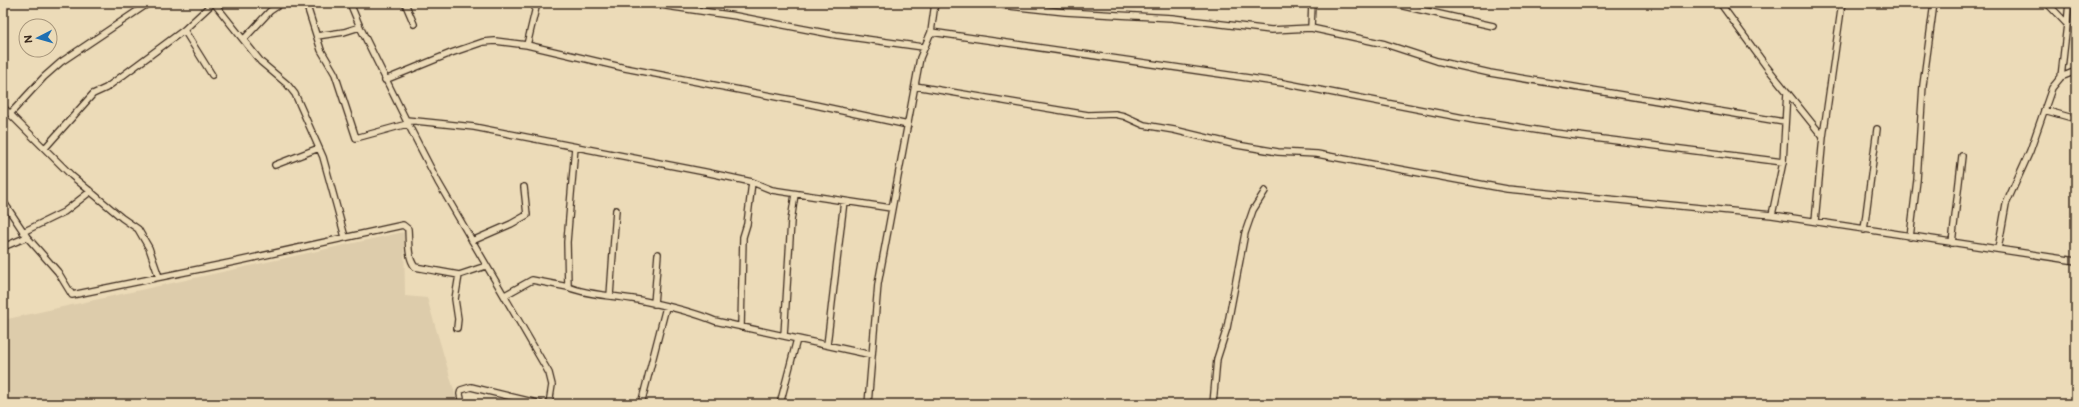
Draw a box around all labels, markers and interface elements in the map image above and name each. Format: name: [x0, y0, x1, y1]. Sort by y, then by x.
north arrow: [18, 18, 58, 58]
text: N: [22, 34, 35, 44]

